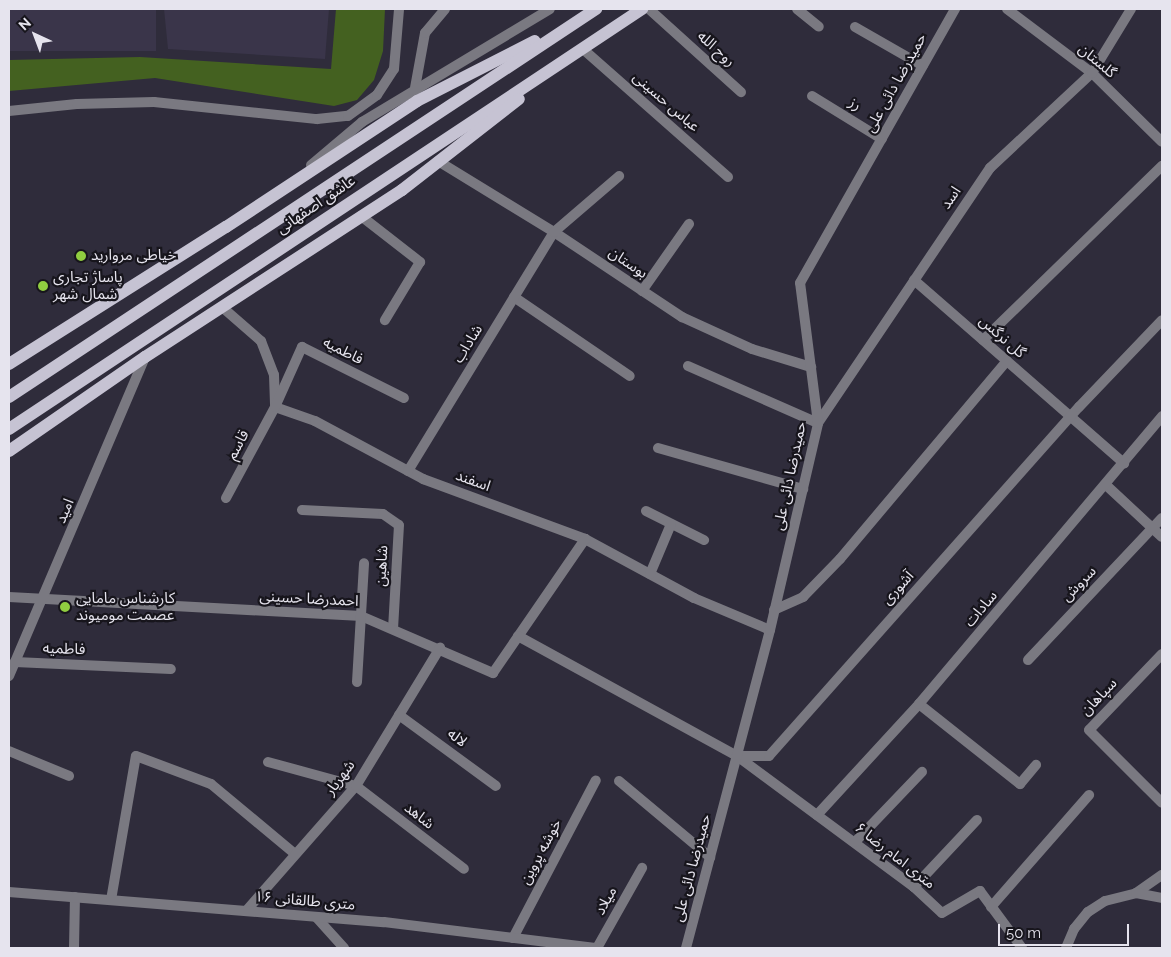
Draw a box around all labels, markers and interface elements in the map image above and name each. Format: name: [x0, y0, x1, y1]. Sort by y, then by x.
north arrow: [10, 10, 60, 60]
text: N: [15, 15, 34, 34]
street label: روح الله: [693, 27, 739, 71]
street label: حمیدرضا دائی علی: [861, 30, 931, 136]
street label: گلستان: [1074, 40, 1120, 82]
street label: عباس حسینی: [629, 68, 703, 136]
street label: رز: [846, 93, 864, 115]
street label: عاشق اصفهانی: [273, 172, 359, 238]
street label: اسد: [937, 183, 965, 213]
street label: بوستان: [605, 243, 651, 283]
place label: خیاطی مروارید: [91, 247, 176, 265]
marker: خیاطی مروارید: [75, 250, 87, 262]
place label: پاساژ تجاری شمال شهر: [53, 268, 123, 303]
marker: پاساژ تجاری شمال شهر: [37, 280, 49, 292]
street label: گل نرگس: [975, 312, 1029, 362]
street label: شاداب: [449, 322, 487, 366]
street label: فاطمیه: [320, 333, 366, 369]
street label: حمیدرضا دائی علی: [770, 420, 810, 532]
street label: قاسم: [223, 427, 253, 463]
street label: اسفند: [453, 466, 493, 496]
street label: امید: [52, 496, 78, 526]
street label: شاهین: [372, 545, 392, 587]
street label: سروش: [1058, 562, 1100, 606]
street label: آشوری: [878, 567, 918, 609]
street label: احمدرضا حسینی: [259, 587, 359, 611]
street label: سادات: [961, 587, 1001, 631]
place label: کارشناس مامایی عصمت مومیوند: [76, 589, 175, 624]
marker: کارشناس مامایی عصمت مومیوند: [58, 600, 72, 614]
street label: فاطمیه: [42, 639, 86, 659]
street label: سپاهان: [1077, 675, 1121, 719]
street label: لاله: [444, 725, 470, 751]
street label: شهریار: [321, 757, 359, 799]
street label: شاهد: [401, 799, 437, 833]
street label: حمیدرضا دائی علی: [669, 812, 715, 924]
street label: خوشه پروین: [516, 816, 566, 888]
street label: ۶ متری امام رضا: [851, 819, 939, 893]
street label: میلاد: [591, 884, 621, 918]
street label: ۱۶ متری طالقانی: [254, 888, 356, 914]
scale bar: [1001, 914, 1132, 946]
text: 50 m: [1006, 924, 1041, 942]

